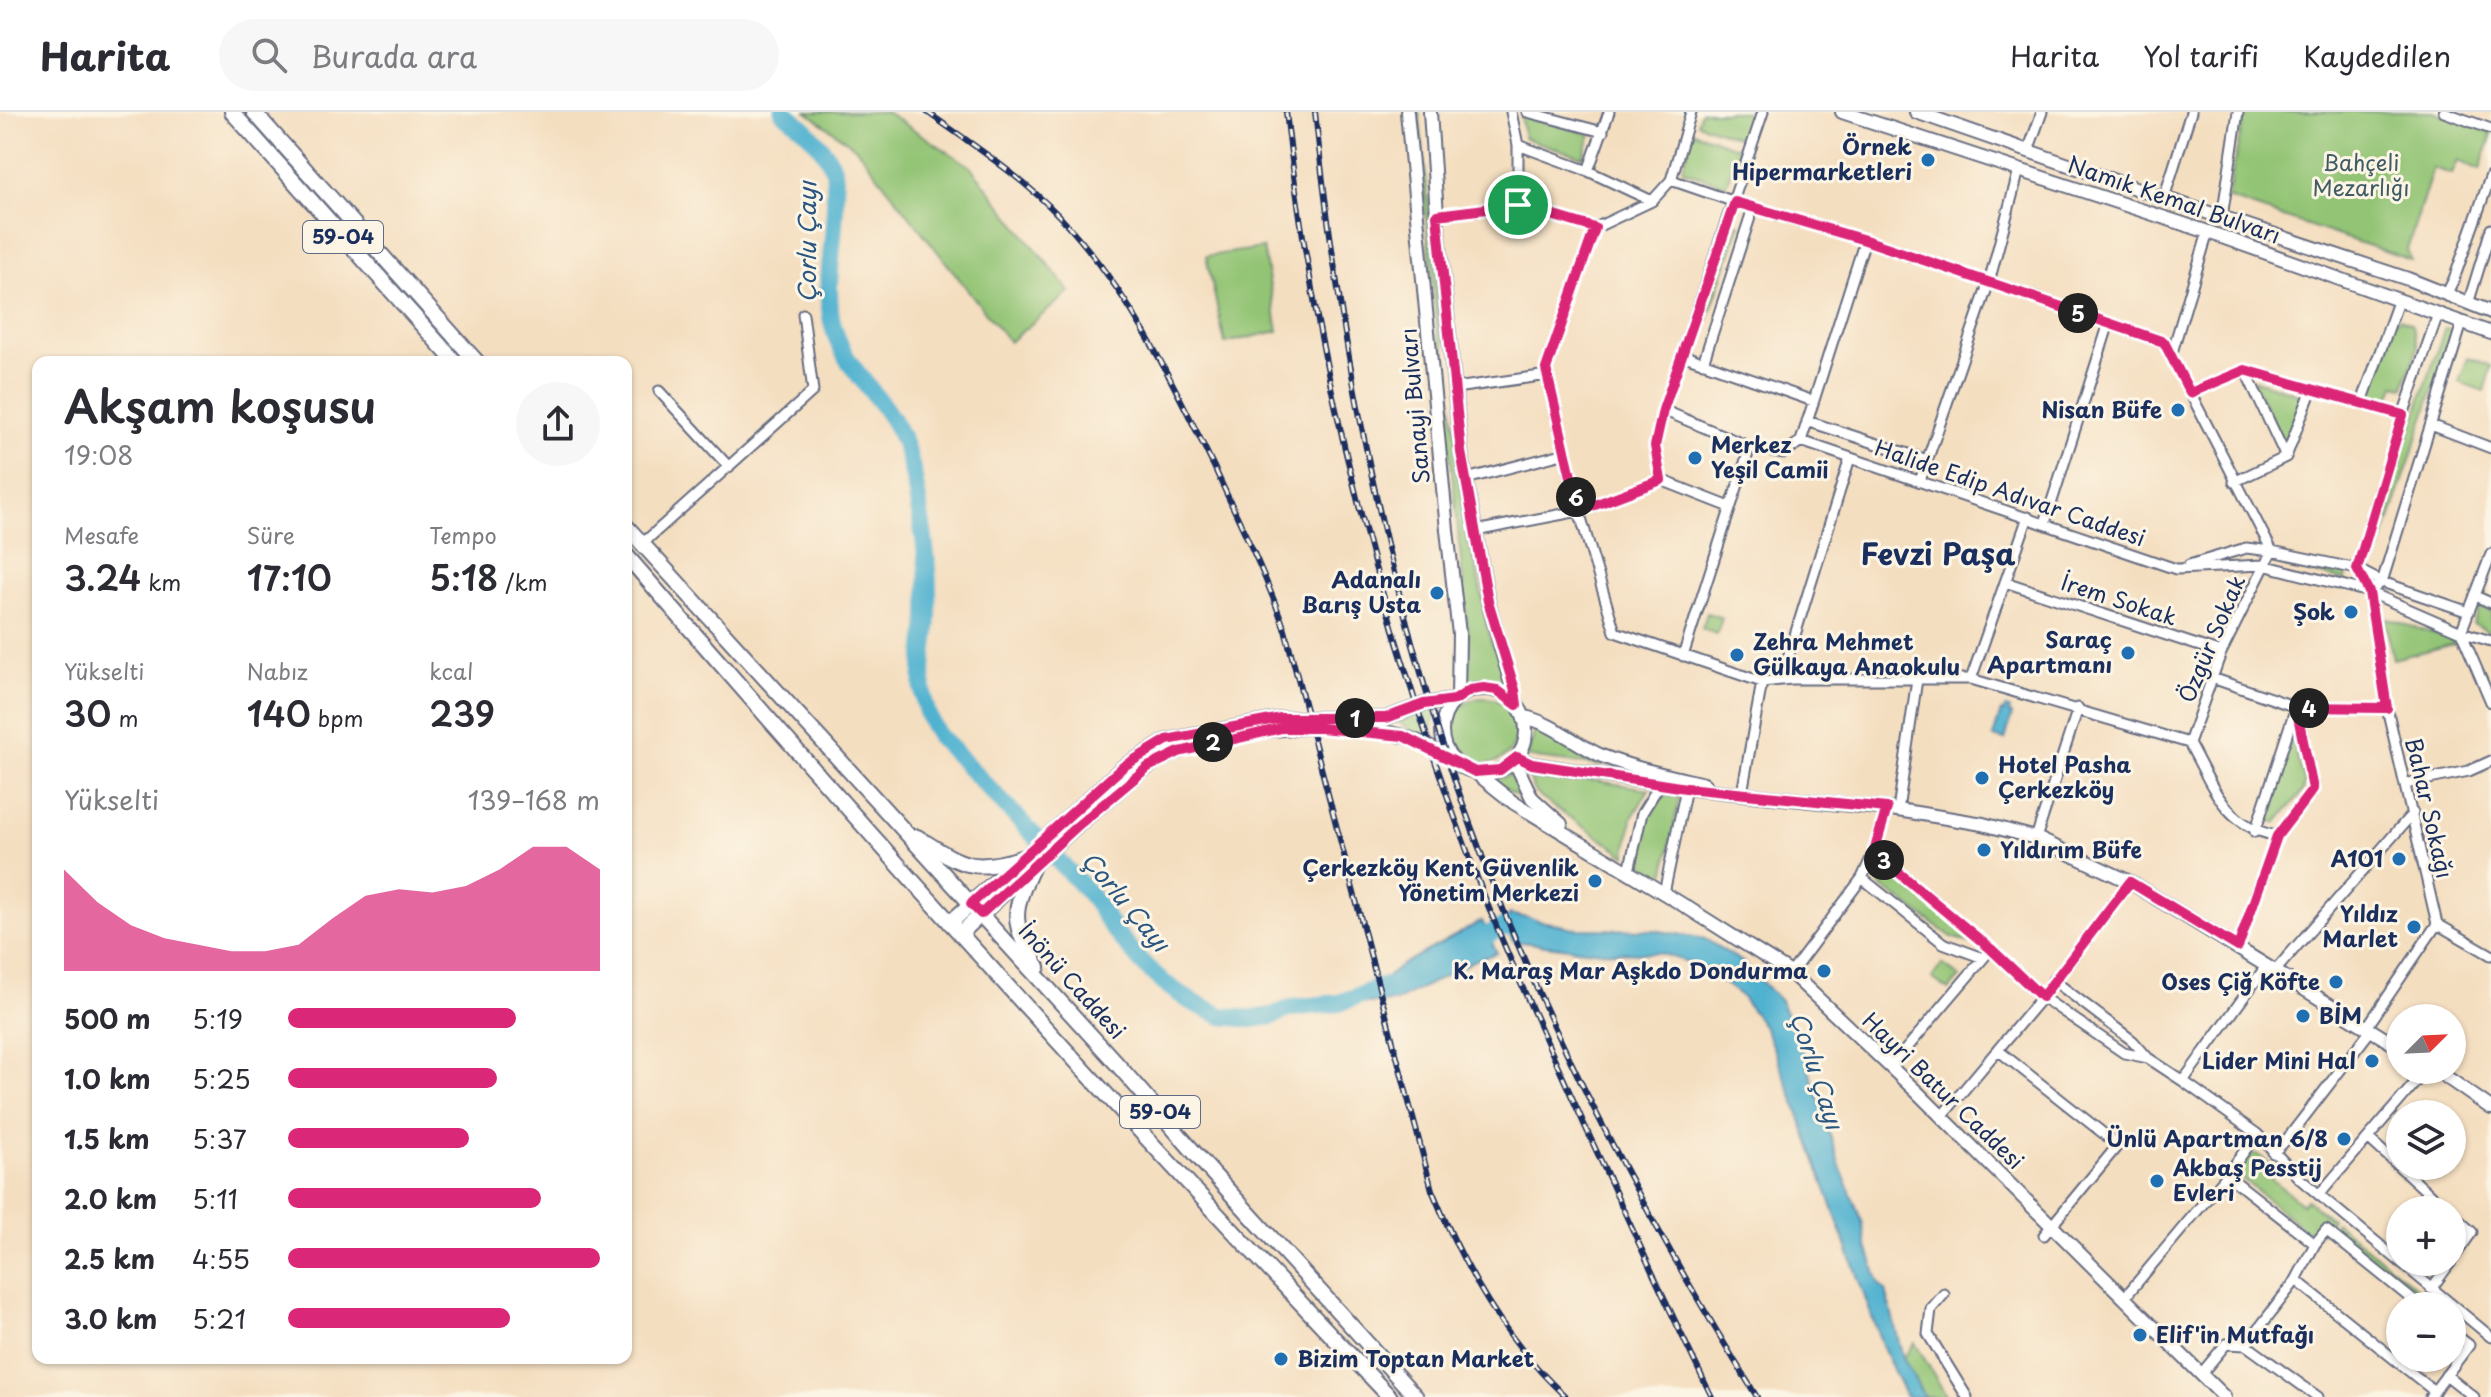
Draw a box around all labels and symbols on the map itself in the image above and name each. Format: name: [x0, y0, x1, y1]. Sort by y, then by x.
place label: Örnek Hipermarketleri: [1732, 129, 1912, 187]
park label: Bahçeli Mezarlığı: [2312, 145, 2410, 203]
street label: Namık Kemal Bulvarı: [2064, 147, 2285, 251]
marker: Örnek Hipermarketleri: [1919, 151, 1937, 169]
pin: [1484, 171, 1552, 239]
water label: Çorlu Çayı: [788, 180, 824, 303]
road number: 59-04: [303, 221, 383, 253]
pin: 5: [2058, 293, 2098, 333]
street label: Sanayi Bulvarı: [1390, 327, 1437, 485]
place label: Nisan Büfe: [2042, 392, 2162, 425]
marker: Nisan Büfe: [2169, 401, 2187, 419]
place label: Merkez Yeşil Camii: [1711, 427, 1828, 485]
street label: Halide Edip Adıvar Caddesi: [1871, 430, 2150, 553]
marker: Merkez Yeşil Camii: [1686, 449, 1704, 467]
pin: 6: [1556, 477, 1596, 517]
district label: Fevzi Paşa: [1861, 530, 2015, 575]
place label: Adanalı Barış Usta: [1302, 562, 1421, 620]
street label: İrem Sokak: [2057, 564, 2182, 633]
street label: Özgür Sokak: [2169, 570, 2252, 707]
marker: Adanalı Barış Usta: [1428, 584, 1446, 602]
place label: Şok: [2293, 594, 2335, 627]
marker: Şok: [2342, 603, 2360, 621]
place label: Saraç Apartmanı: [1987, 622, 2112, 680]
place label: Zehra Mehmet Gülkaya Anaokulu: [1753, 624, 1960, 682]
marker: Saraç Apartmanı: [2119, 644, 2137, 662]
marker: Zehra Mehmet Gülkaya Anaokulu: [1728, 646, 1746, 664]
pin: 4: [2289, 688, 2329, 728]
pin: 1: [1335, 698, 1375, 738]
pin: 2: [1193, 722, 1233, 762]
street label: Bahar Sokağı: [2398, 734, 2463, 881]
place label: Hotel Pasha Çerkezköy: [1998, 747, 2131, 805]
marker: Hotel Pasha Çerkezköy: [1973, 769, 1991, 787]
place label: Yıldırım Büfe: [2000, 832, 2142, 865]
pin: 3: [1864, 840, 1904, 880]
marker: Yıldırım Büfe: [1975, 841, 1993, 859]
place label: A101: [2331, 841, 2383, 874]
water label: Çorlu Çayı: [1074, 843, 1180, 960]
place label: Çerkezköy Kent Güvenlik Yönetim Merkezi: [1302, 850, 1579, 908]
marker: A101: [2390, 850, 2408, 868]
marker: Çerkezköy Kent Güvenlik Yönetim Merkezi: [1586, 872, 1604, 890]
place label: Yıldız Marlet: [2323, 896, 2398, 954]
street label: İnönü Caddesi: [1012, 914, 1134, 1046]
marker: Yıldız Marlet: [2405, 918, 2423, 936]
place label: K. Maraş Mar Aşkdo Dondurma: [1453, 953, 1808, 986]
marker: K. Maraş Mar Aşkdo Dondurma: [1815, 962, 1833, 980]
place label: Oses Çiğ Köfte: [2161, 964, 2320, 997]
marker: Oses Çiğ Köfte: [2327, 973, 2345, 991]
place label: BİM: [2319, 998, 2362, 1031]
street label: Hayri Batur Caddesi: [1856, 1004, 2032, 1176]
north arrow: [2386, 1004, 2466, 1084]
water label: Çorlu Çayı: [1782, 1007, 1854, 1135]
marker: BİM: [2294, 1007, 2312, 1025]
place label: Lider Mini Hal: [2202, 1043, 2356, 1076]
marker: Lider Mini Hal: [2363, 1052, 2381, 1070]
road number: 59-04: [1120, 1096, 1200, 1128]
place label: Ünlü Apartman 6/8: [2106, 1121, 2328, 1154]
marker: Ünlü Apartman 6/8: [2335, 1130, 2353, 1148]
place label: Akbaş Pesstij Evleri: [2172, 1150, 2322, 1208]
marker: Akbaş Pesstij Evleri: [2148, 1172, 2166, 1190]
place label: Elif'in Mutfağı: [2156, 1317, 2314, 1350]
marker: Elif'in Mutfağı: [2131, 1326, 2149, 1344]
place label: Bizim Toptan Market: [1297, 1341, 1535, 1374]
marker: Bizim Toptan Market: [1272, 1350, 1290, 1368]

